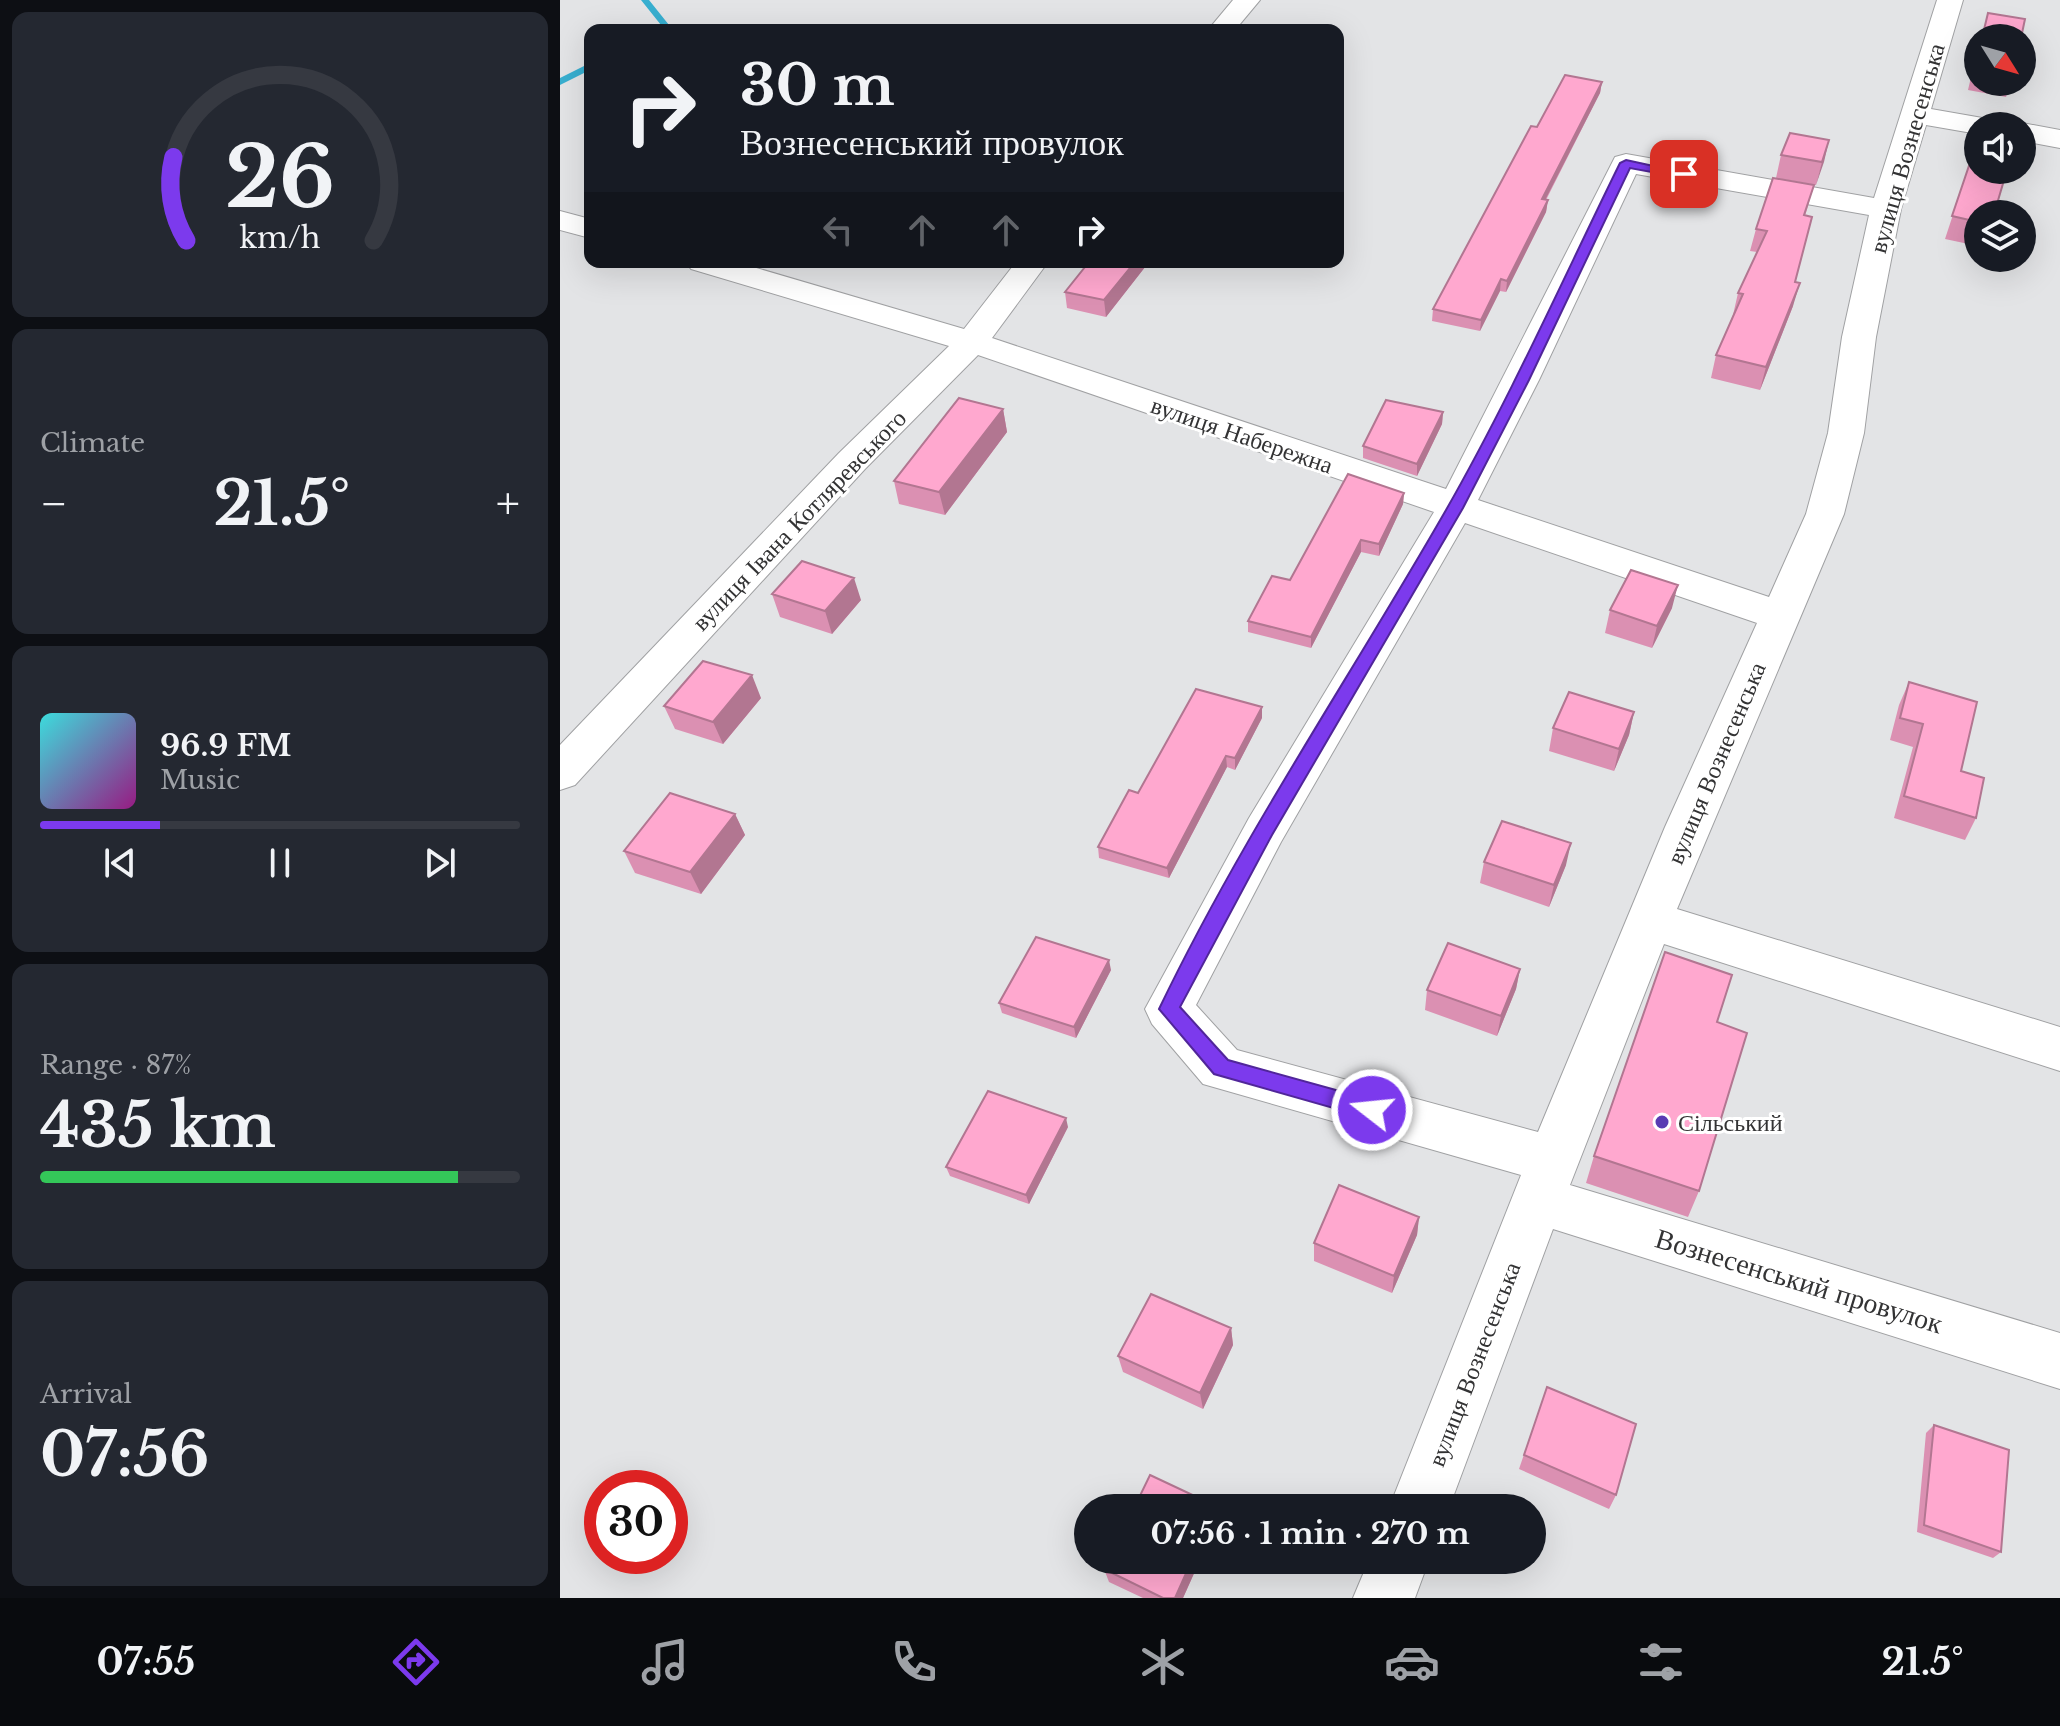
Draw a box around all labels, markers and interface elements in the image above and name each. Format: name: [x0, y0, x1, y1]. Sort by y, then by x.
north arrow: [1964, 24, 2036, 96]
map controls: [1964, 24, 2036, 272]
street label: вулиця Вознесенська: [1863, 40, 1951, 256]
text: 30 m: [740, 51, 895, 120]
icon: right: [608, 56, 712, 160]
button: sound: [1964, 112, 2036, 184]
text: Вознесенський провулок: [740, 120, 1124, 165]
text: 26: [225, 125, 335, 228]
pin: [1650, 140, 1718, 208]
icon: arrive: [1662, 152, 1706, 196]
button: layers: [1964, 200, 2036, 272]
icon: left: [816, 208, 860, 252]
icon: ahead: [900, 208, 944, 252]
icon: ahead: [984, 208, 1028, 252]
icon: right: [1068, 208, 1112, 252]
text: km/h: [239, 220, 321, 256]
street label: вулиця Набережна: [1147, 390, 1337, 480]
street label: вулиця Івана Котляревського: [686, 404, 912, 636]
text: Climate: [40, 427, 145, 459]
text: 21.5°: [214, 467, 350, 541]
text: −: [40, 476, 68, 531]
text: +: [496, 476, 520, 531]
street label: вулиця Вознесенська: [1660, 657, 1772, 868]
text: 96.9 FM: [160, 727, 291, 764]
text: Music: [160, 764, 240, 796]
icon: previous: [98, 841, 142, 885]
icon: pause: [258, 841, 302, 885]
icon: next: [418, 841, 462, 885]
text: Range · 87%: [40, 1049, 192, 1081]
position arrow: [1330, 1068, 1414, 1152]
text: 435 km: [40, 1089, 276, 1163]
place label: Сільський: [1678, 1108, 1783, 1137]
marker: Сільський: [1653, 1113, 1671, 1131]
street label: Вознесенський провулок: [1651, 1221, 1947, 1341]
street label: вулиця Вознесенська: [1422, 1257, 1526, 1470]
text: Arrival: [40, 1378, 132, 1410]
text: 07:56: [40, 1418, 209, 1492]
speed limit sign: 30: [584, 1470, 688, 1574]
text: 07:56 · 1 min · 270 m: [1150, 1515, 1470, 1552]
icon: directions: [388, 1634, 444, 1690]
icon: music: [637, 1634, 693, 1690]
icon: phone: [886, 1634, 942, 1690]
icon: climate: [1135, 1634, 1191, 1690]
icon: car: [1384, 1634, 1440, 1690]
icon: filters: [1633, 1634, 1689, 1690]
text: 07:55: [96, 1640, 195, 1685]
text: 21.5°: [1882, 1640, 1963, 1685]

